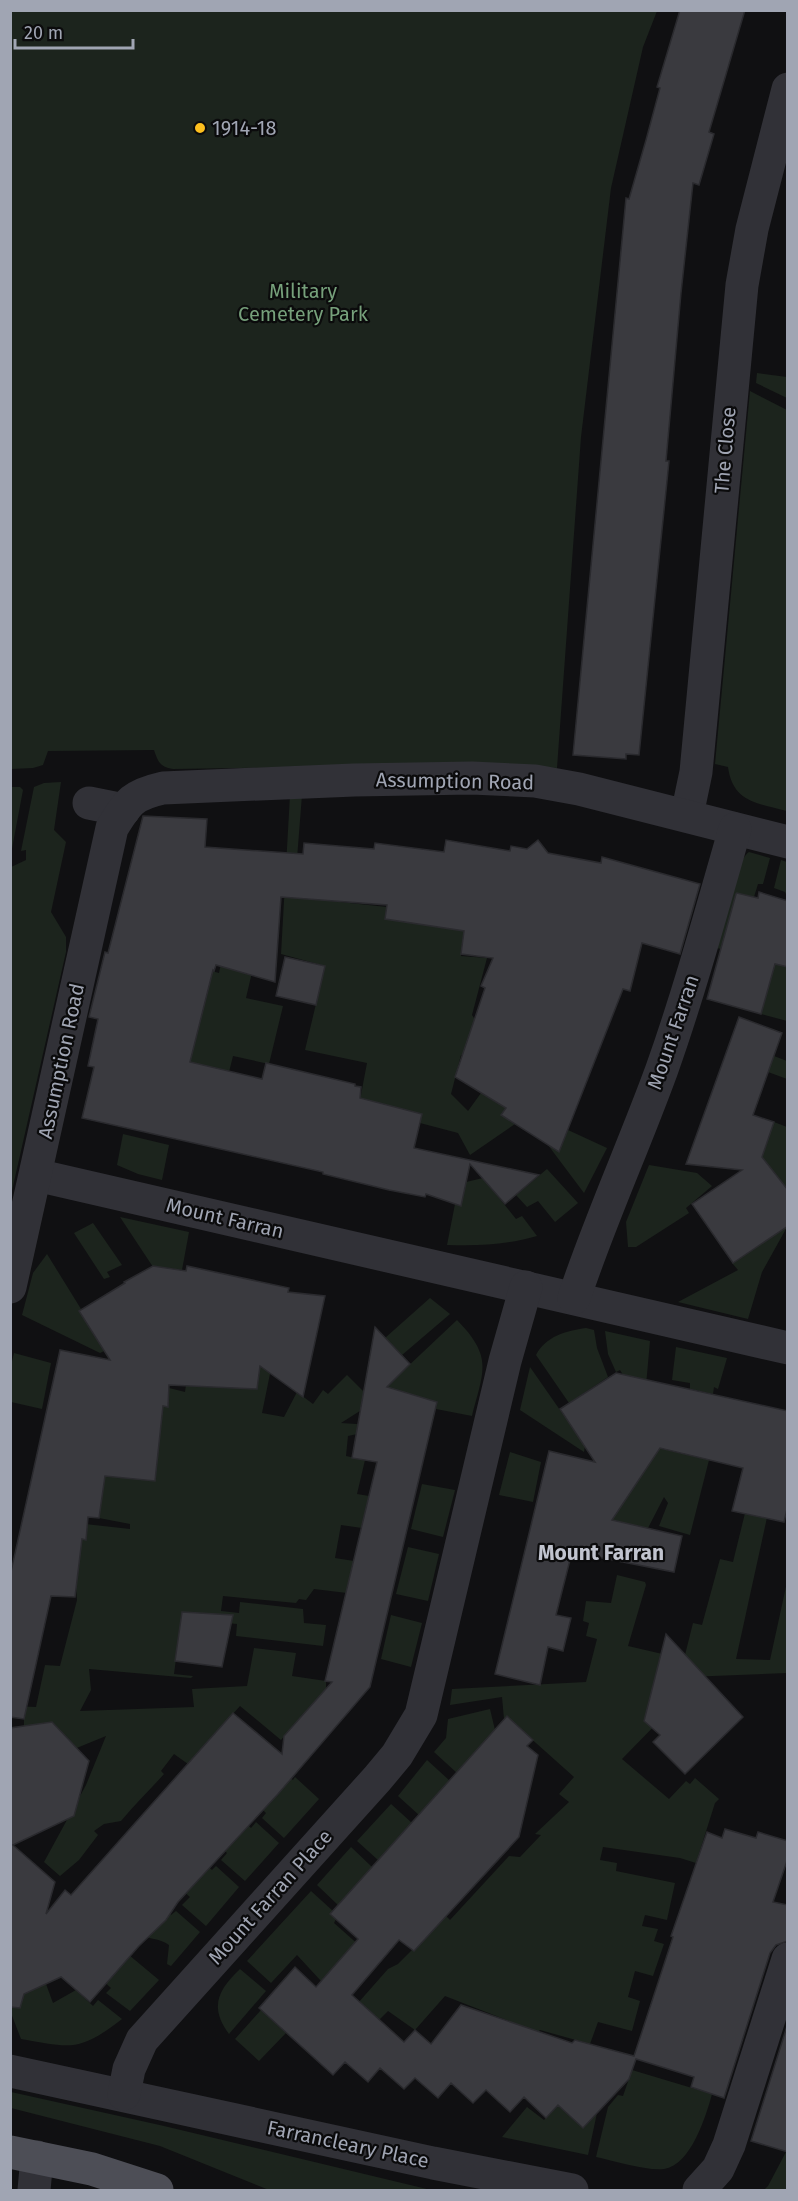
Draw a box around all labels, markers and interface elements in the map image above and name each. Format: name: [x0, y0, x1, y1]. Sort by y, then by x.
scale bar: [15, 12, 134, 50]
text: 20 m: [24, 22, 63, 44]
place label: 1914-18: [212, 116, 276, 140]
marker: 1914-18: [193, 121, 207, 135]
park label: Military Cemetery Park: [238, 279, 369, 326]
street label: The Close: [709, 406, 741, 494]
street label: Assumption Road: [376, 768, 534, 794]
street label: Mount Farran: [642, 971, 704, 1093]
street label: Assumption Road: [33, 981, 89, 1141]
street label: Mount Farran: [164, 1193, 286, 1243]
district label: Mount Farran: [538, 1540, 664, 1566]
street label: Mount Farran Place: [203, 1825, 337, 1969]
street label: Farrancleary Place: [265, 2115, 431, 2173]

